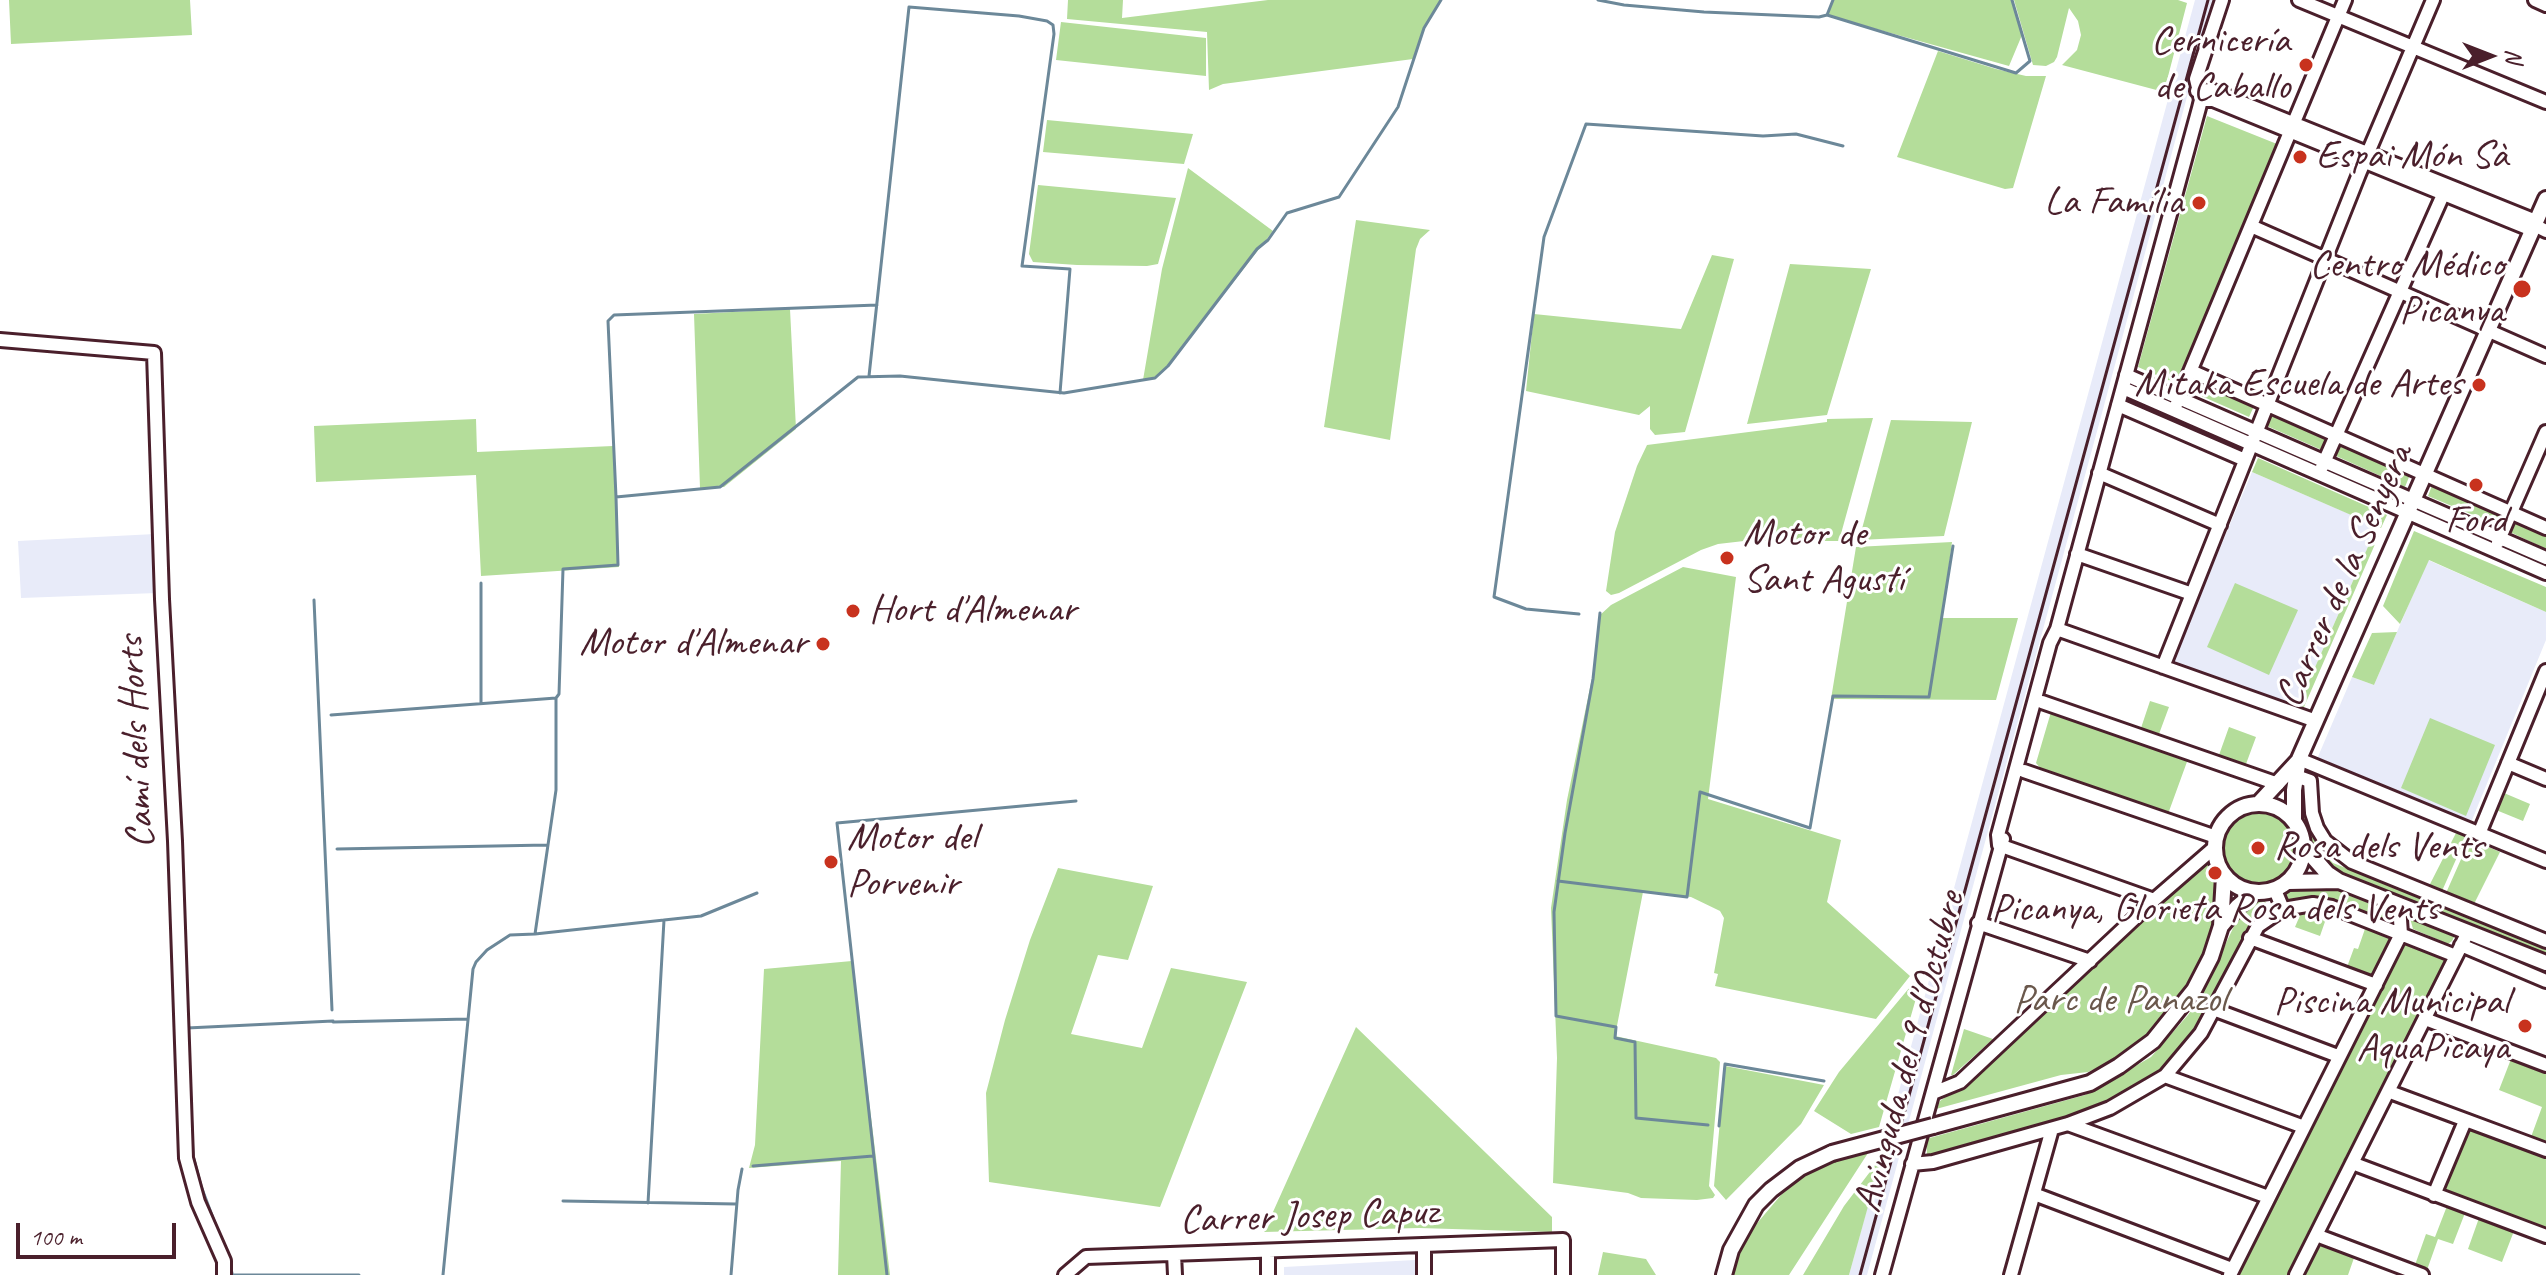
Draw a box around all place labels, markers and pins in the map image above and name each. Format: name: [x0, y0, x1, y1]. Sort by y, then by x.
place label: Cernicería de Caballo: [2151, 18, 2290, 112]
marker: Cernicería de Caballo: [2297, 56, 2315, 74]
place label: Espai Món Sà: [2316, 133, 2508, 181]
marker: Espai Món Sà: [2291, 148, 2309, 166]
place label: La Família: [2044, 179, 2183, 227]
marker: La Família: [2190, 194, 2208, 212]
place label: Centro Médico Picanya: [2310, 242, 2504, 336]
marker: Centro Médico Picanya: [2511, 278, 2533, 300]
place label: Mitaka Escuela de Artes: [2135, 361, 2463, 409]
marker: Mitaka Escuela de Artes: [2470, 376, 2488, 394]
marker: Ford: [2467, 476, 2485, 494]
place label: Ford: [2445, 498, 2507, 546]
place label: Motor de Sant Agustí: [1743, 511, 1904, 605]
marker: Motor de Sant Agustí: [1718, 549, 1736, 567]
place label: Hort d'Almenar: [869, 587, 1076, 635]
marker: Hort d'Almenar: [844, 602, 862, 620]
place label: Motor d'Almenar: [579, 620, 807, 668]
marker: Motor d'Almenar: [814, 635, 832, 653]
place label: Motor del Porvenir: [847, 815, 977, 909]
place label: Rosa dels Vents: [2274, 824, 2484, 872]
marker: Rosa dels Vents: [2249, 839, 2267, 857]
marker: Motor del Porvenir: [822, 853, 840, 871]
marker: Picanya, Glorieta Rosa dels Vents: [2206, 864, 2224, 882]
place label: Picanya, Glorieta Rosa dels Vents: [1991, 886, 2439, 934]
place label: Piscina Municipal AquaPicaya: [2274, 979, 2509, 1073]
marker: Piscina Municipal AquaPicaya: [2516, 1017, 2534, 1035]

